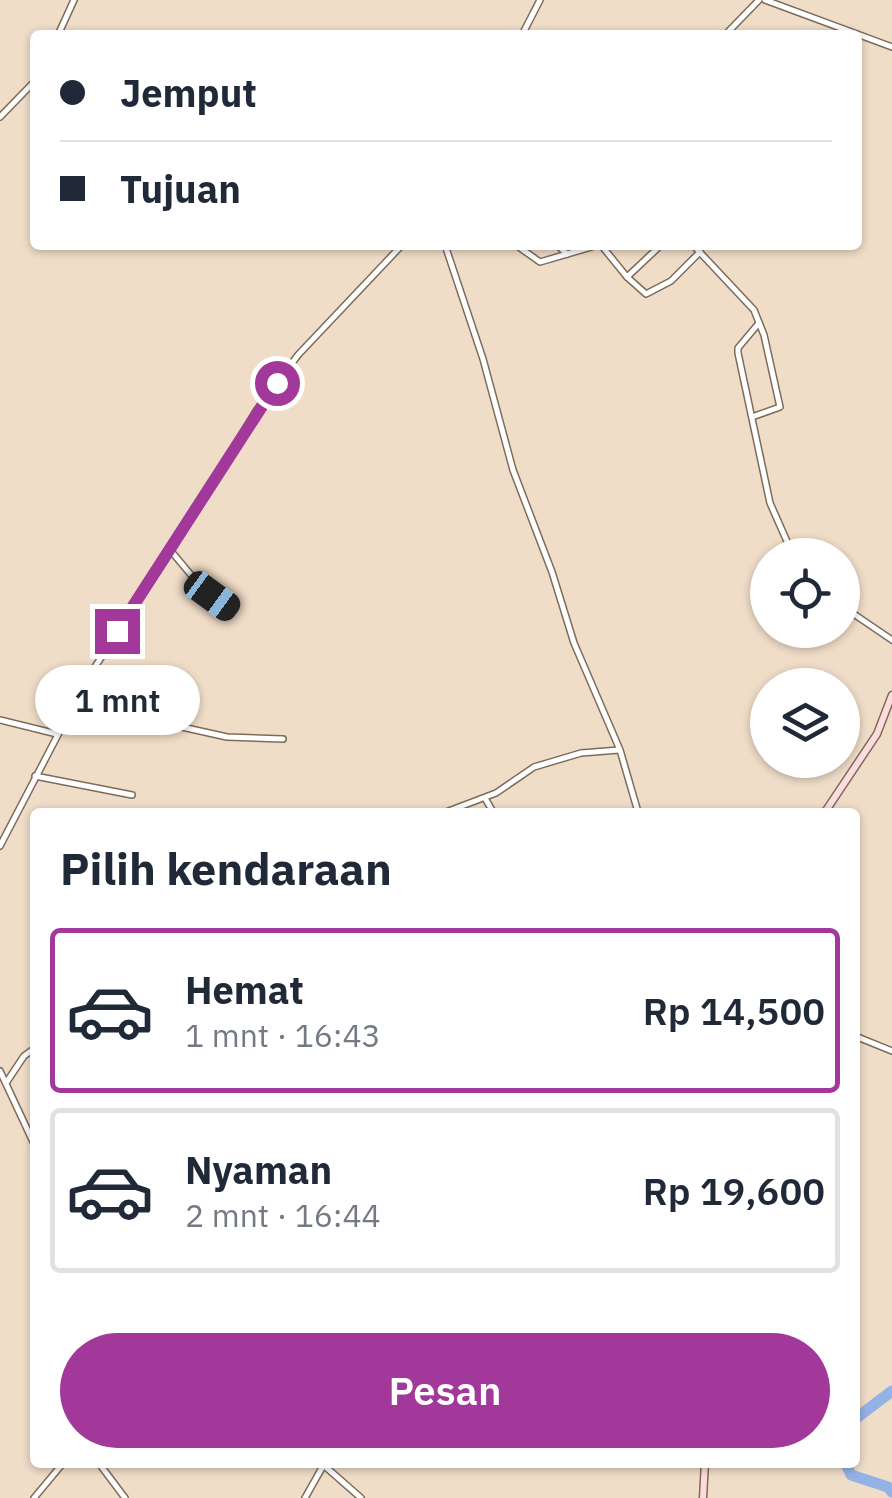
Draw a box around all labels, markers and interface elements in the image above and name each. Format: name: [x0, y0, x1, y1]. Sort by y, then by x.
text: Jemput: [120, 68, 257, 117]
text: Tujuan: [120, 164, 241, 213]
route start: [255, 361, 300, 406]
map controls: [750, 538, 860, 778]
button: locate: [750, 538, 860, 648]
car: [179, 566, 245, 626]
route end: [95, 609, 140, 654]
callout: 1 mnt: [34, 666, 200, 736]
button: layers: [750, 668, 860, 778]
text: 1 mnt: [75, 679, 160, 721]
text: Pilih kendaraan: [60, 839, 392, 897]
text: Hemat: [185, 965, 304, 1014]
icon: car: [65, 966, 155, 1056]
text: Rp 14,500: [643, 986, 825, 1035]
text: 1 mnt · 16:43: [185, 1014, 381, 1056]
text: Nyaman: [185, 1145, 332, 1194]
icon: car: [65, 1146, 155, 1236]
text: Rp 19,600: [643, 1166, 825, 1215]
text: 2 mnt · 16:44: [185, 1194, 381, 1236]
button: Pesan: [60, 1333, 830, 1448]

